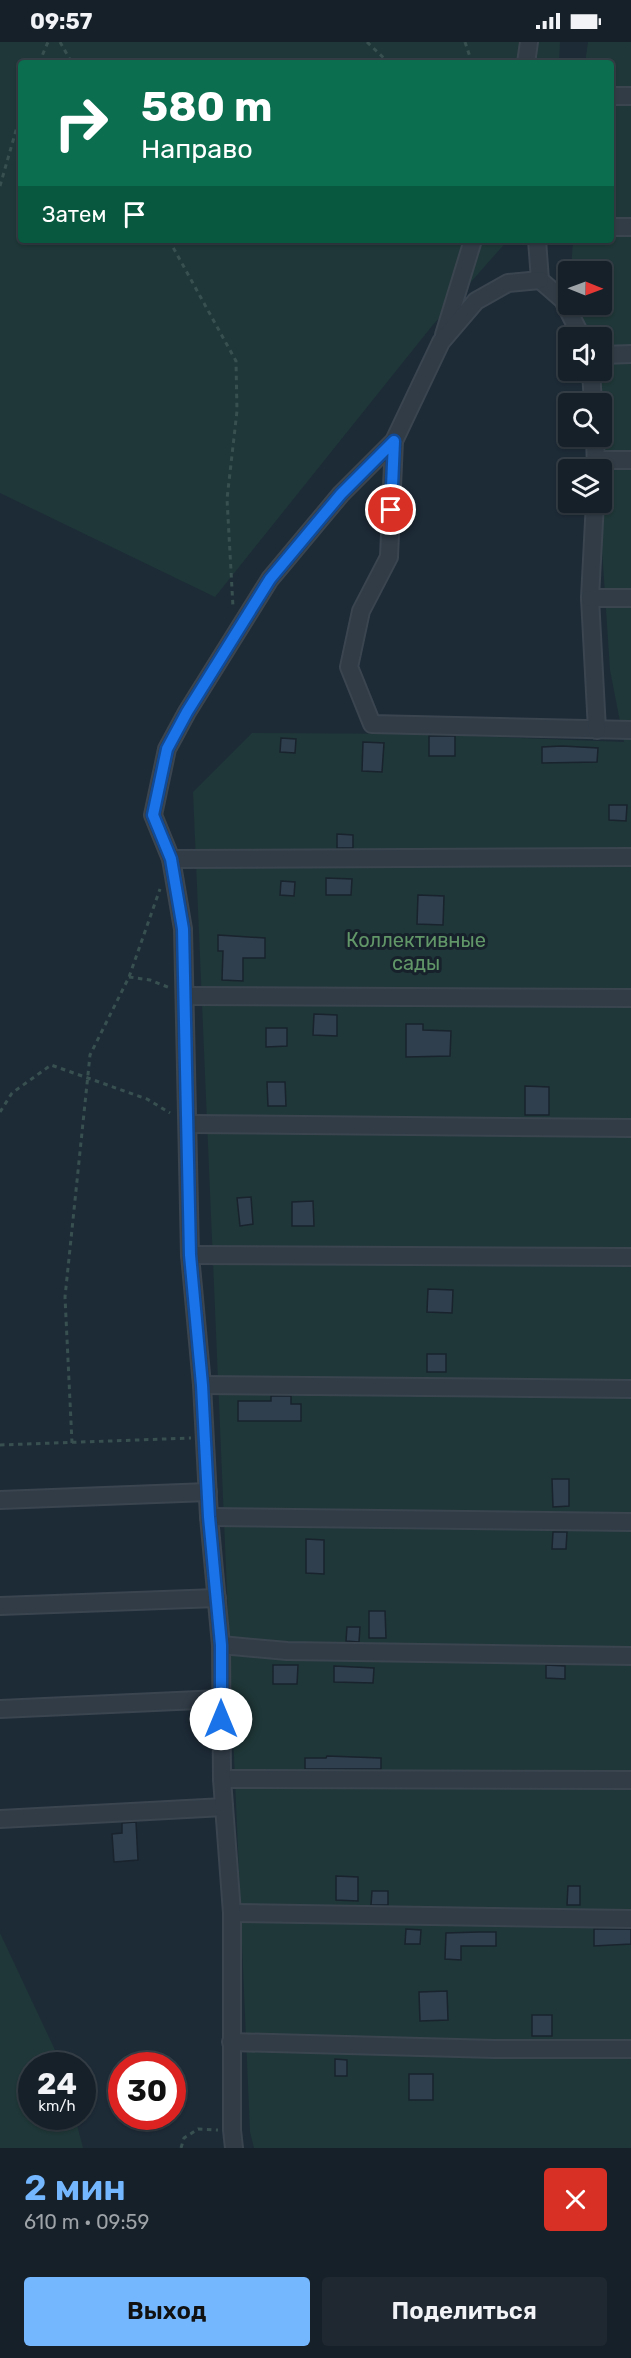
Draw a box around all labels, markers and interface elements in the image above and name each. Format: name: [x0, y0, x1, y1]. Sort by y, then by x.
text: 09:57: [30, 8, 92, 35]
text: 580 m: [141, 82, 273, 132]
icon: right: [42, 84, 120, 162]
text: Направо: [141, 133, 253, 165]
icon: arrive: [118, 198, 151, 231]
text: Затем: [42, 201, 106, 228]
north arrow: [558, 261, 612, 315]
map controls: [558, 261, 612, 513]
button: sound: [558, 327, 612, 381]
button: search: [558, 393, 612, 447]
button: layers: [558, 459, 612, 513]
pin: [365, 484, 416, 535]
icon: arrive: [374, 493, 407, 526]
park label: Коллективные сады: [346, 928, 486, 975]
position arrow: [189, 1687, 253, 1751]
speed limit sign: 30: [108, 2052, 186, 2130]
text: 24: [37, 2066, 77, 2102]
text: km/h: [38, 2097, 76, 2115]
text: 2 мин: [24, 2166, 126, 2209]
button: close: [544, 2168, 607, 2231]
text: 610 m · 09:59: [24, 2210, 149, 2234]
button: Выход: [24, 2277, 310, 2346]
button: Поделиться: [322, 2277, 607, 2346]

